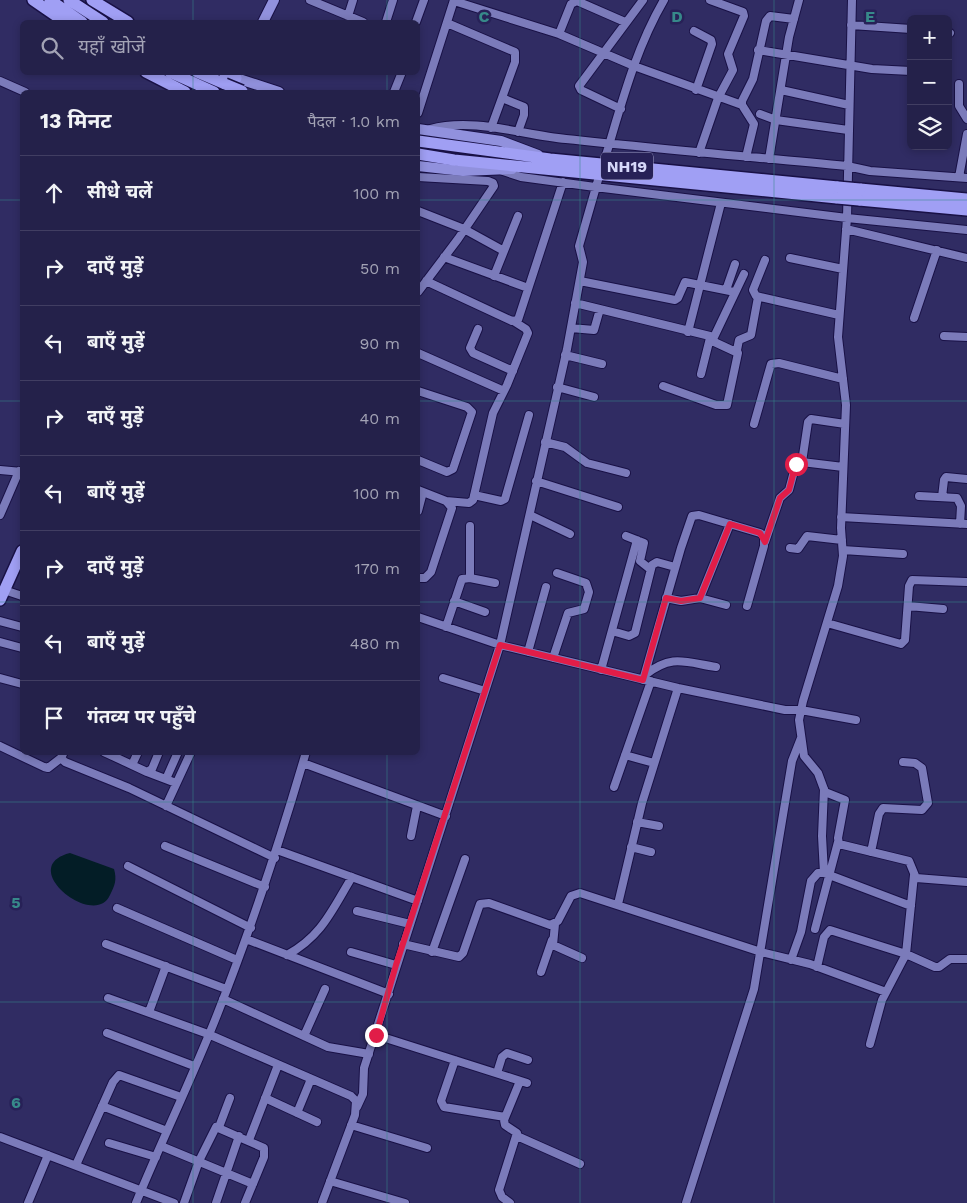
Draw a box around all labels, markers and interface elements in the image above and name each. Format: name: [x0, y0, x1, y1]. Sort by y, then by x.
text: C: [479, 7, 490, 26]
text: D: [671, 7, 683, 26]
text: E: [865, 7, 875, 26]
map controls: [907, 15, 952, 150]
button: +: [907, 15, 952, 60]
search box: [20, 20, 420, 75]
icon: search: [38, 34, 66, 62]
text: यहाँ खोजें: [78, 35, 145, 58]
button: −: [907, 60, 952, 105]
button: layers: [907, 105, 952, 150]
text: 13 मिनट: [40, 108, 112, 133]
text: पैदल · 1.0 km: [308, 112, 400, 131]
road number: NH19: [601, 153, 653, 180]
icon: ahead: [40, 179, 68, 207]
text: सीधे चलें: [87, 180, 152, 203]
text: 100 m: [353, 184, 400, 203]
icon: right: [40, 254, 68, 282]
text: दाएँ मुड़ें: [87, 255, 143, 278]
text: 50 m: [360, 259, 400, 278]
icon: left: [40, 329, 68, 357]
text: बाएँ मुड़ें: [87, 330, 145, 353]
text: 90 m: [359, 334, 400, 353]
icon: right: [40, 404, 68, 432]
text: दाएँ मुड़ें: [87, 405, 143, 428]
text: 40 m: [360, 409, 400, 428]
route start: [785, 453, 808, 476]
icon: left: [40, 479, 68, 507]
text: बाएँ मुड़ें: [87, 480, 145, 503]
text: 100 m: [353, 484, 400, 503]
icon: right: [40, 554, 68, 582]
text: दाएँ मुड़ें: [87, 555, 143, 578]
text: 170 m: [354, 559, 400, 578]
icon: left: [40, 629, 68, 657]
text: बाएँ मुड़ें: [87, 630, 145, 653]
text: 480 m: [350, 634, 400, 653]
icon: arrive: [40, 704, 68, 732]
text: गंतव्य पर पहुँचे: [87, 705, 196, 728]
text: 5: [11, 893, 21, 912]
route end: [365, 1024, 388, 1047]
text: 6: [11, 1093, 21, 1112]

